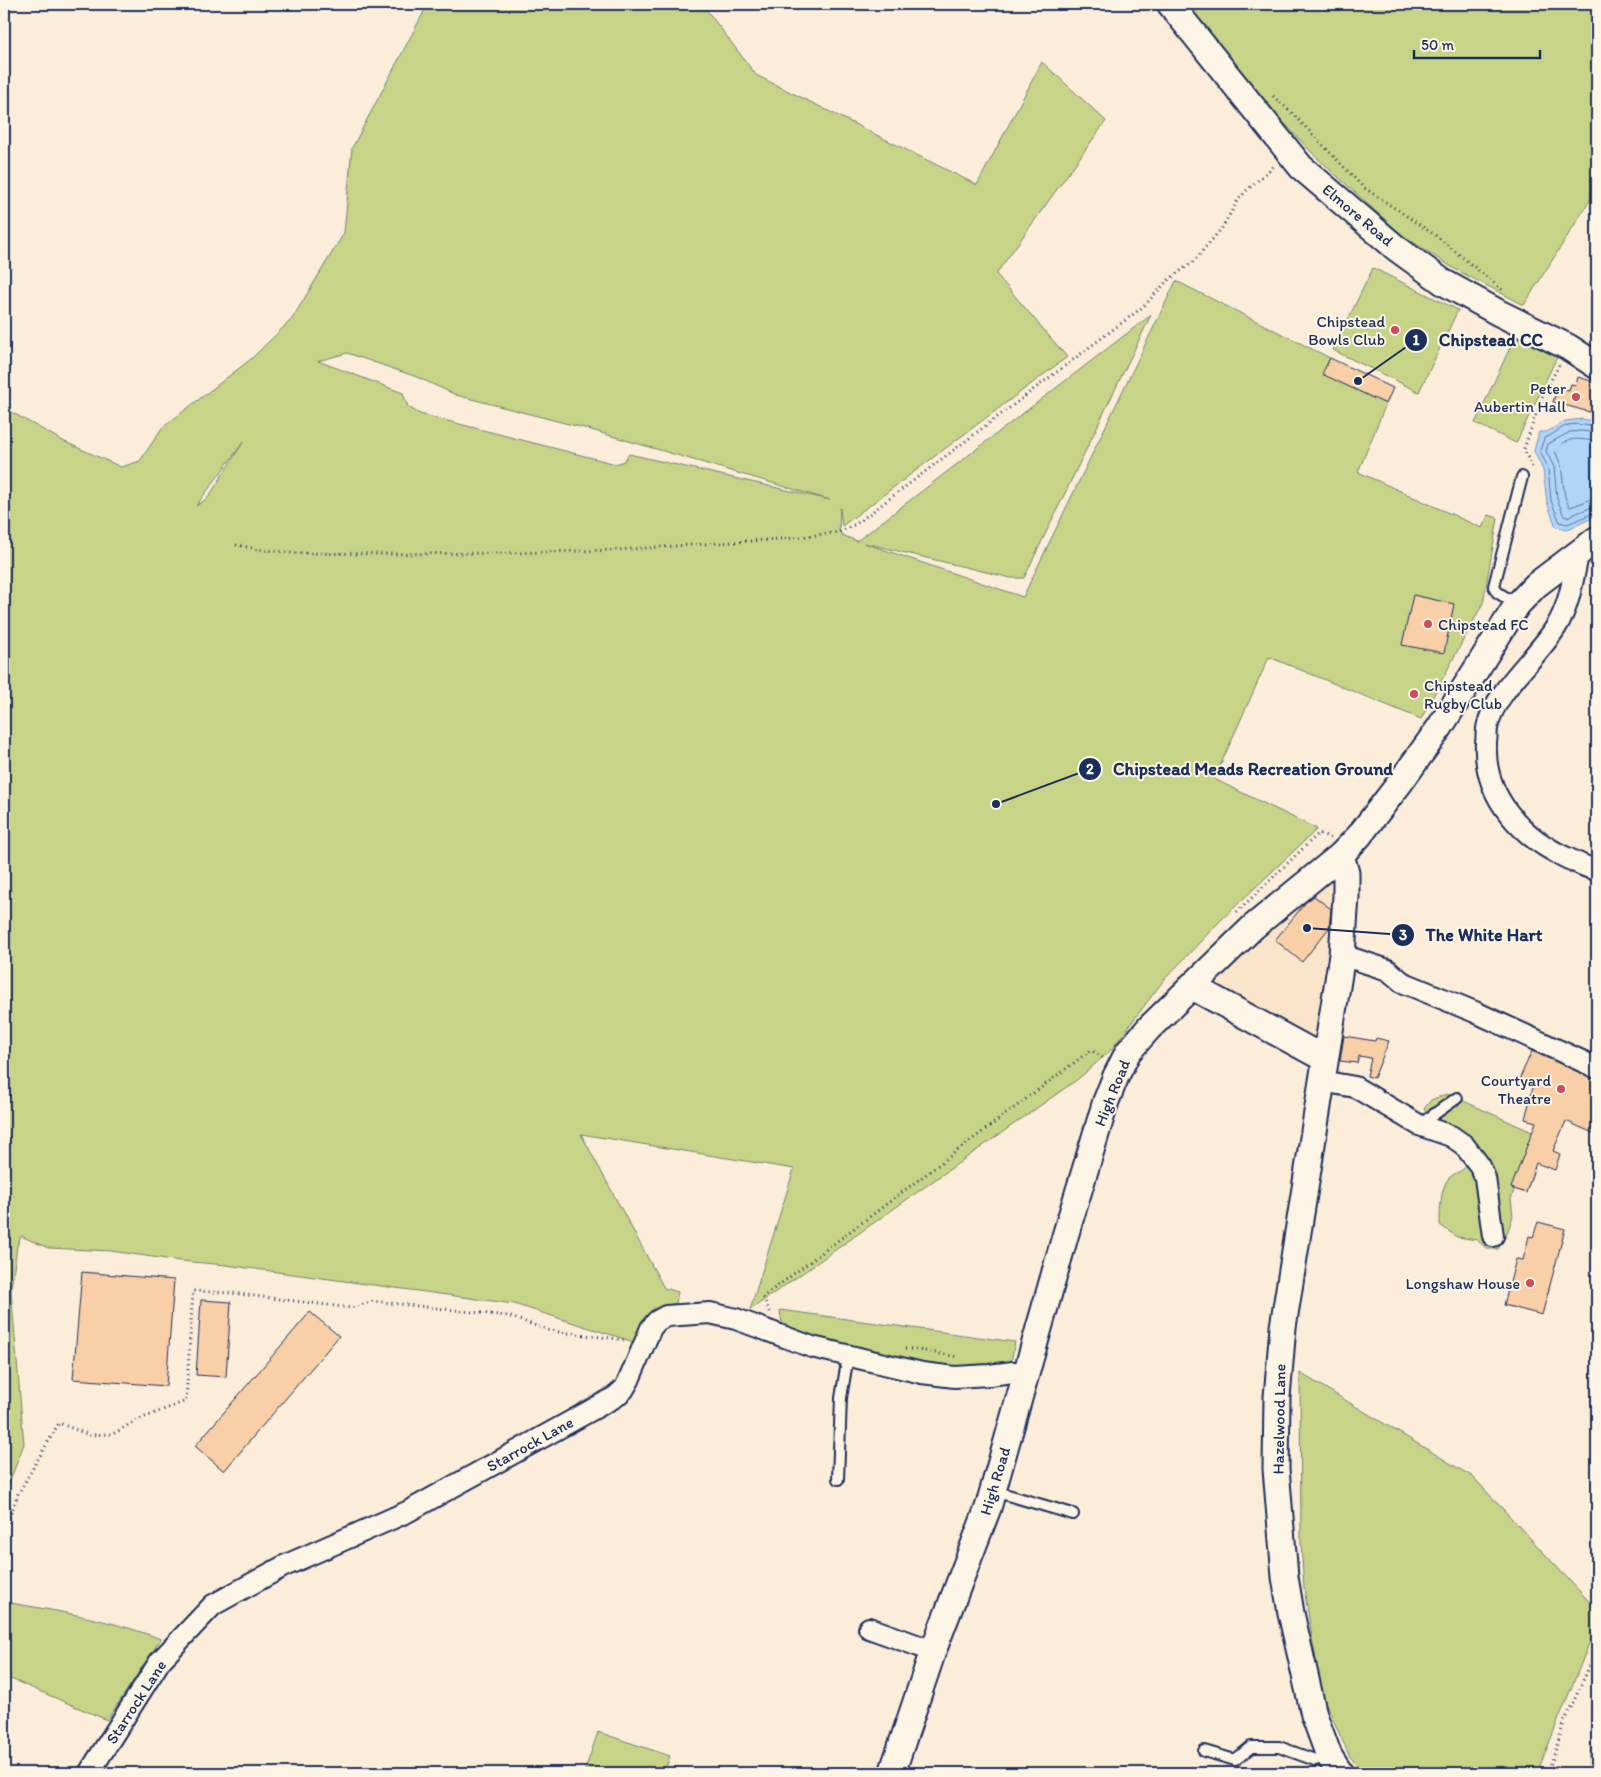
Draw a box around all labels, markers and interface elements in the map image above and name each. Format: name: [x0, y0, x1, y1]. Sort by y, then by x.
scale bar: [1414, 28, 1540, 60]
text: 50 m: [1421, 36, 1454, 54]
street label: Elmore Road: [1319, 180, 1398, 250]
place label: Chipstead Bowls Club: [1308, 312, 1385, 349]
callout: Chipstead CC: [1403, 323, 1553, 356]
marker: Chipstead Bowls Club: [1389, 324, 1401, 336]
text: Chipstead CC: [1439, 329, 1544, 351]
text: 1: [1413, 331, 1420, 349]
place label: Peter Aubertin Hall: [1474, 379, 1566, 416]
marker: Peter Aubertin Hall: [1570, 391, 1582, 403]
place label: Chipstead FC: [1438, 615, 1529, 634]
marker: Chipstead FC: [1422, 618, 1434, 630]
place label: Chipstead Rugby Club: [1424, 676, 1502, 713]
marker: Chipstead Rugby Club: [1408, 688, 1420, 700]
callout: Chipstead Meads Recreation Ground: [1078, 752, 1403, 785]
text: Chipstead Meads Recreation Ground: [1113, 758, 1393, 780]
text: 2: [1086, 760, 1094, 778]
callout: The White Hart: [1391, 918, 1553, 951]
text: The White Hart: [1425, 924, 1543, 946]
text: 3: [1399, 926, 1407, 944]
street label: High Road: [1090, 1057, 1134, 1129]
place label: Courtyard Theatre: [1481, 1071, 1551, 1108]
marker: Courtyard Theatre: [1555, 1083, 1567, 1095]
place label: Longshaw House: [1406, 1274, 1520, 1293]
marker: Longshaw House: [1524, 1277, 1536, 1289]
street label: Hazelwood Lane: [1269, 1363, 1289, 1475]
street label: Starrock Lane: [483, 1412, 577, 1476]
street label: High Road: [976, 1444, 1014, 1517]
street label: Starrock Lane: [102, 1656, 170, 1748]

